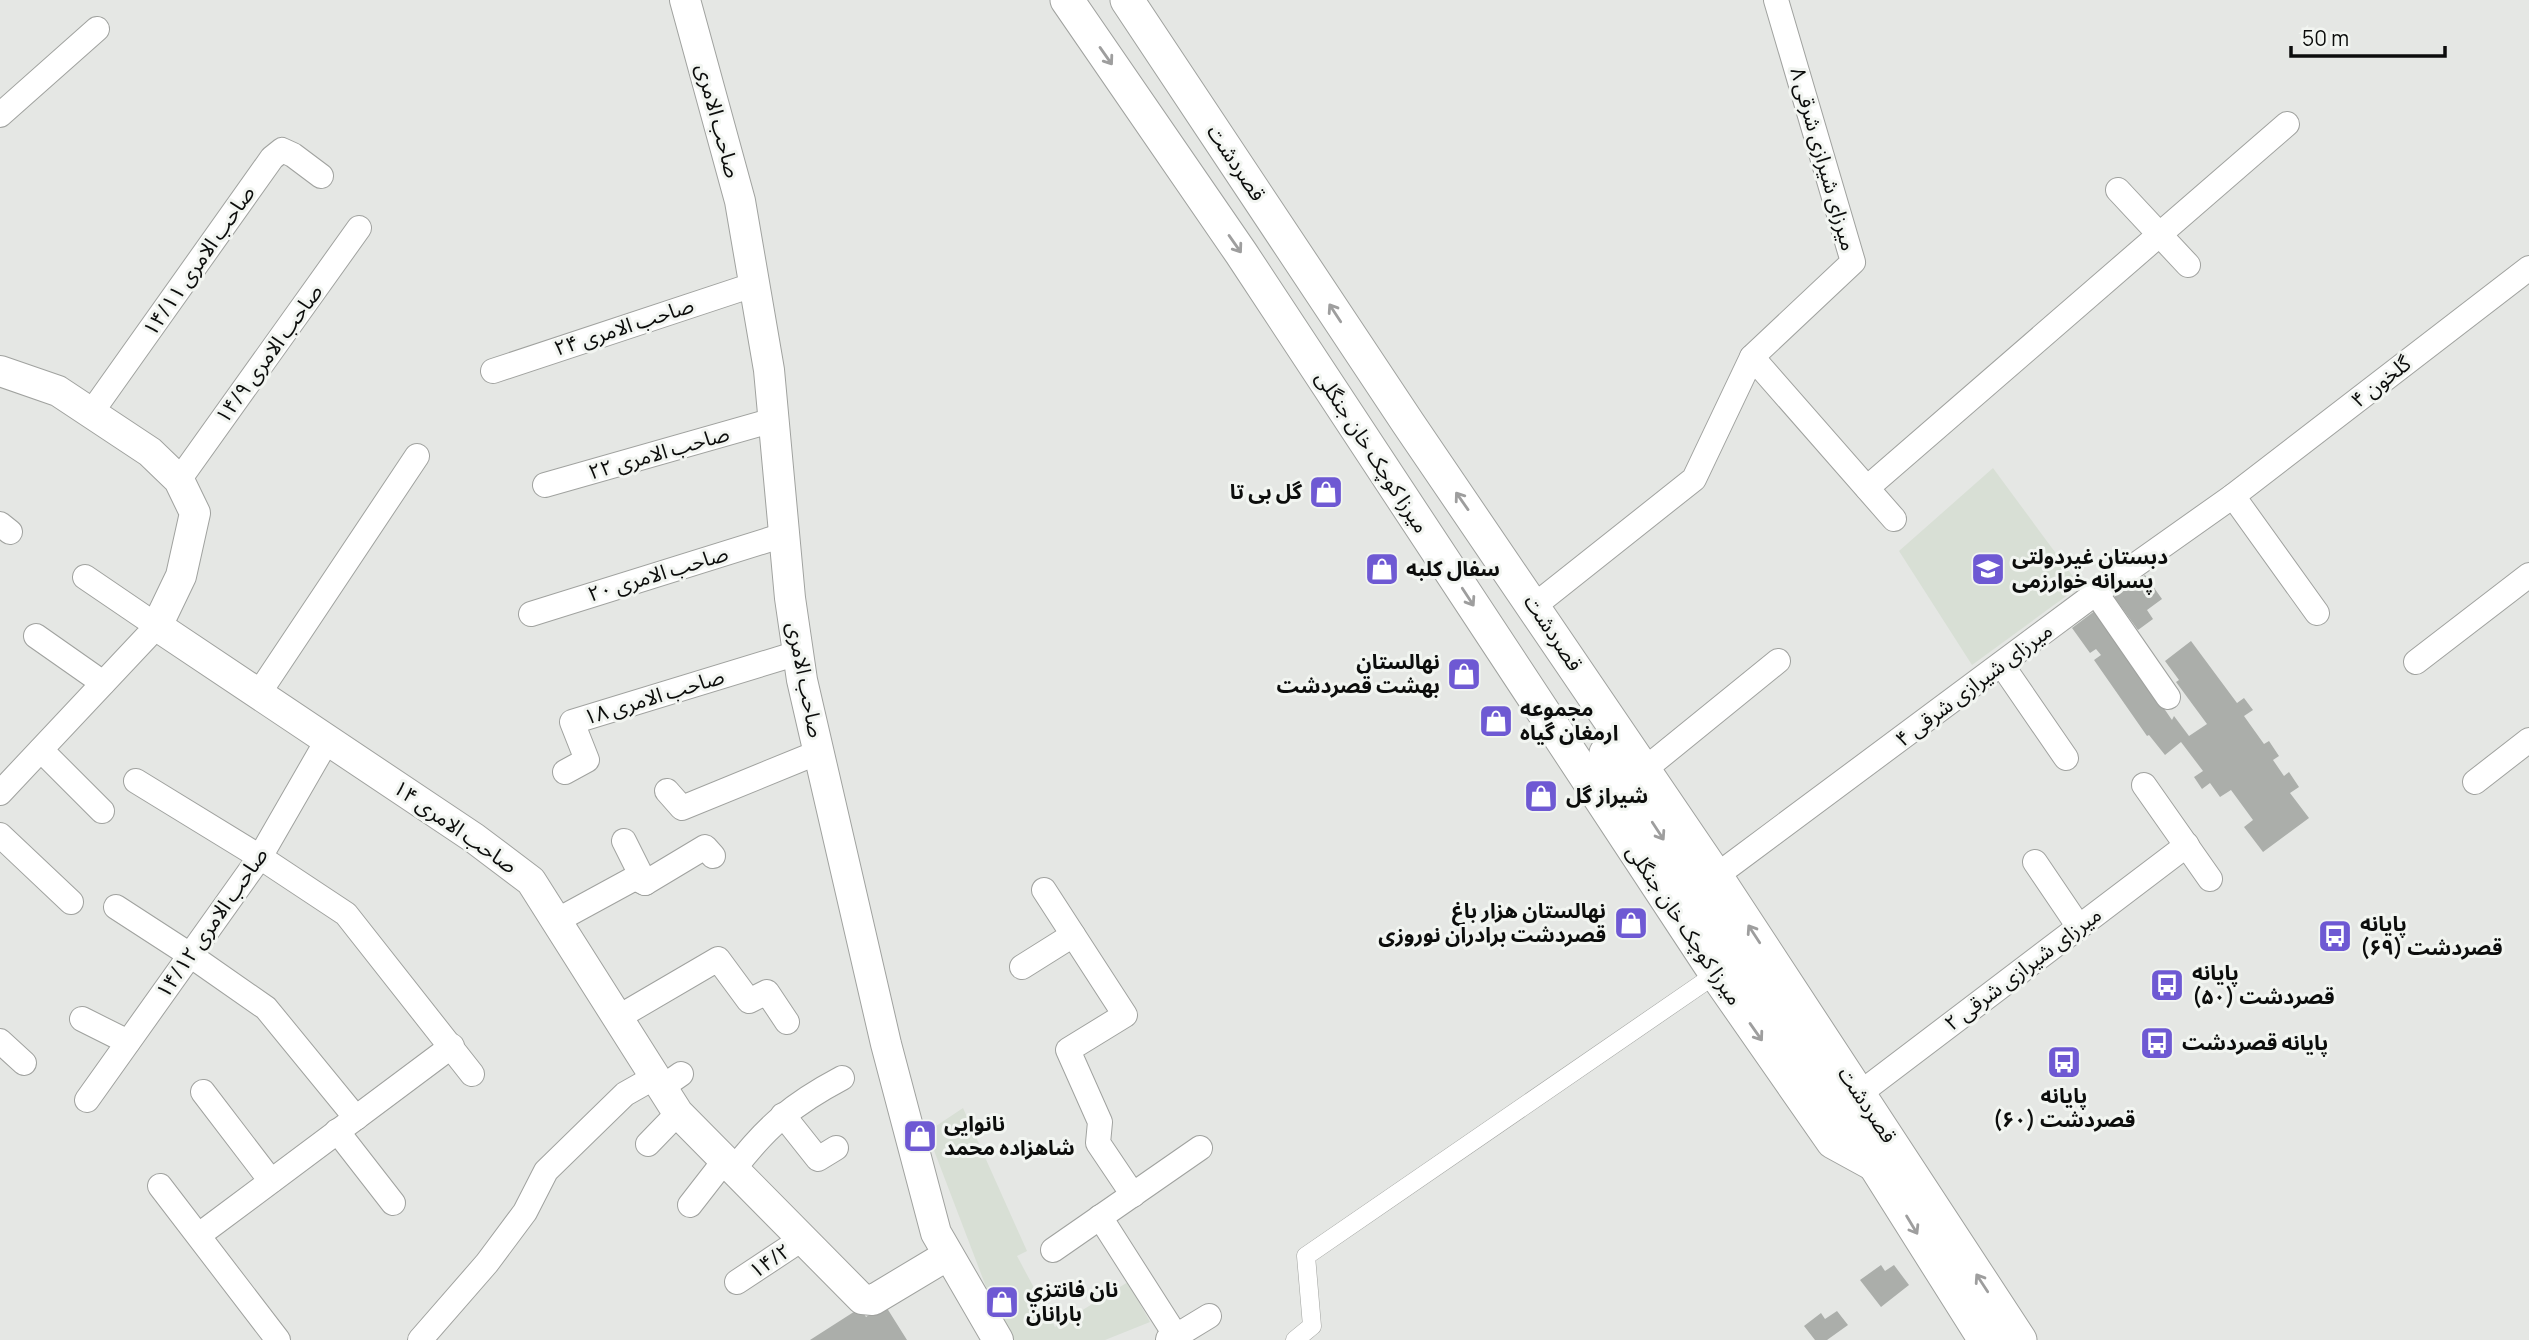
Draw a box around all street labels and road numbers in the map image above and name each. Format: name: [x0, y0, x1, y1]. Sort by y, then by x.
street label: صاحب الامری: [690, 61, 748, 181]
street label: ۸ میرزای شیرازی شرقی: [1784, 64, 1864, 254]
street label: قصردشت: [1201, 119, 1273, 206]
street label: ۱۴/۱۱ صاحب الامری: [136, 180, 261, 341]
street label: ۱۴/۹ صاحب الامری: [208, 278, 328, 429]
street label: ۲۴ صاحب الامری: [550, 290, 697, 362]
street label: ۴ گلخون: [2345, 349, 2416, 413]
street label: میرزا کوچک خان جنگلی: [1310, 365, 1436, 538]
street label: ۲۲ صاحب الامری: [585, 419, 732, 486]
street label: ۲۰ صاحب الامری: [584, 538, 731, 608]
street label: قصردشت: [1518, 589, 1590, 676]
street label: ۴ میرزای شیرازی شرقی: [1889, 616, 2058, 752]
street label: صاحب الامری: [781, 620, 831, 740]
street label: ۱۸ صاحب الامری: [580, 661, 727, 731]
street label: ۱۴ صاحب الامری: [388, 773, 523, 879]
street label: میرزا کوچک خان جنگلی: [1621, 839, 1749, 1010]
street label: ۱۴/۱۲ صاحب الامری: [149, 842, 274, 1003]
street label: ۲ میرزای شیرازی شرقی: [1938, 900, 2107, 1036]
street label: قصردشت: [1832, 1061, 1904, 1148]
street label: ۱۴/۲: [743, 1236, 796, 1284]

